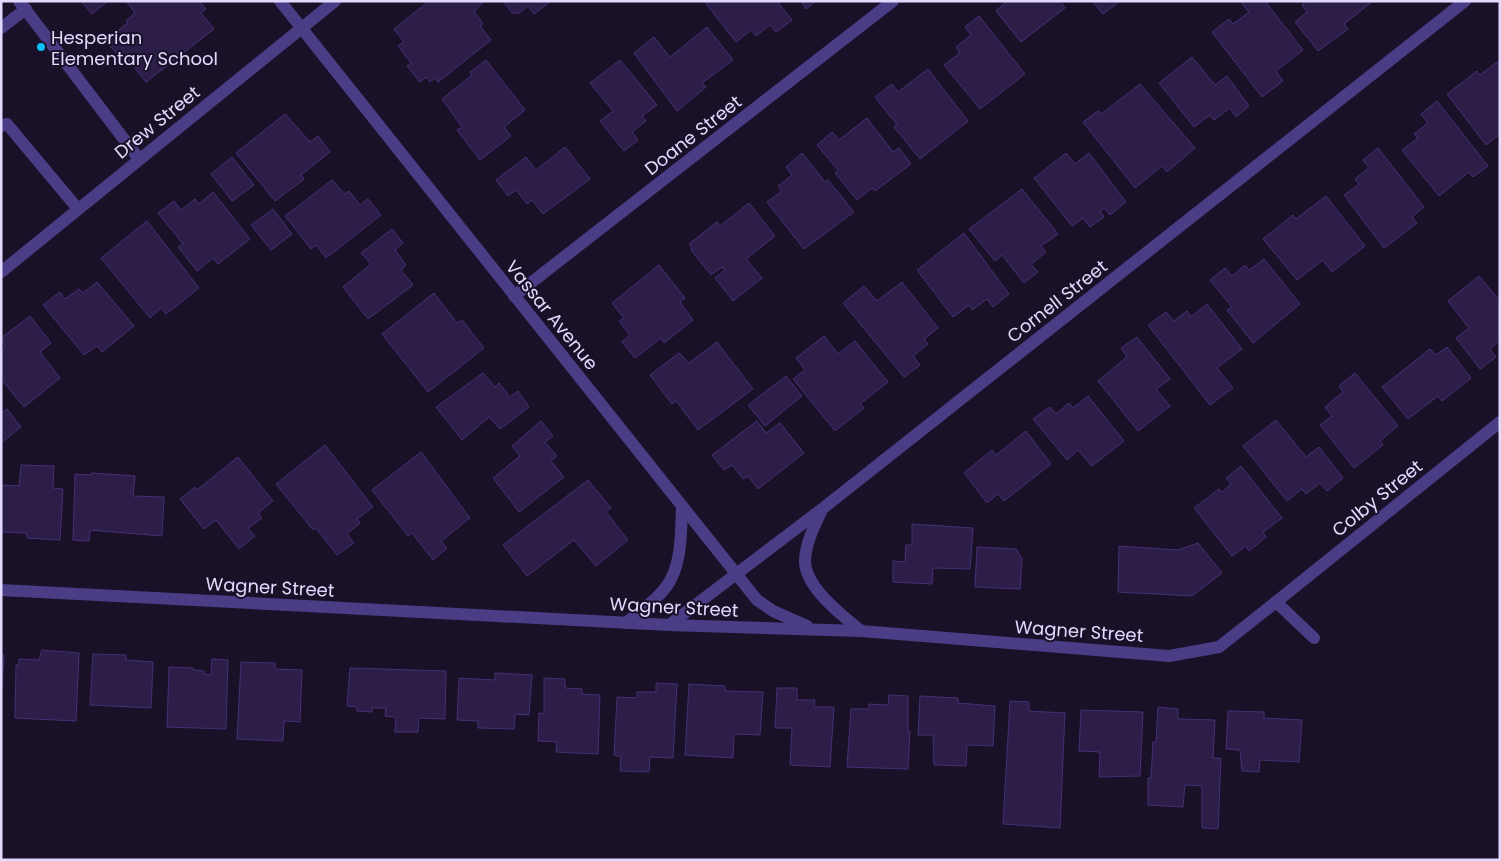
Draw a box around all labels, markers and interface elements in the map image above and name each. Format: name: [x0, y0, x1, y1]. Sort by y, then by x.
place label: Hesperian Elementary School: [51, 25, 218, 71]
marker: Hesperian Elementary School: [35, 41, 47, 53]
street label: Drew Street: [109, 80, 205, 164]
street label: Doane Street: [639, 89, 747, 181]
street label: Cornell Street: [1002, 254, 1112, 348]
street label: Vassar Avenue: [500, 255, 604, 375]
street label: Colby Street: [1327, 454, 1427, 542]
street label: Wagner Street: [205, 571, 335, 603]
street label: Wagner Street: [609, 591, 739, 623]
street label: Wagner Street: [1014, 614, 1144, 648]

